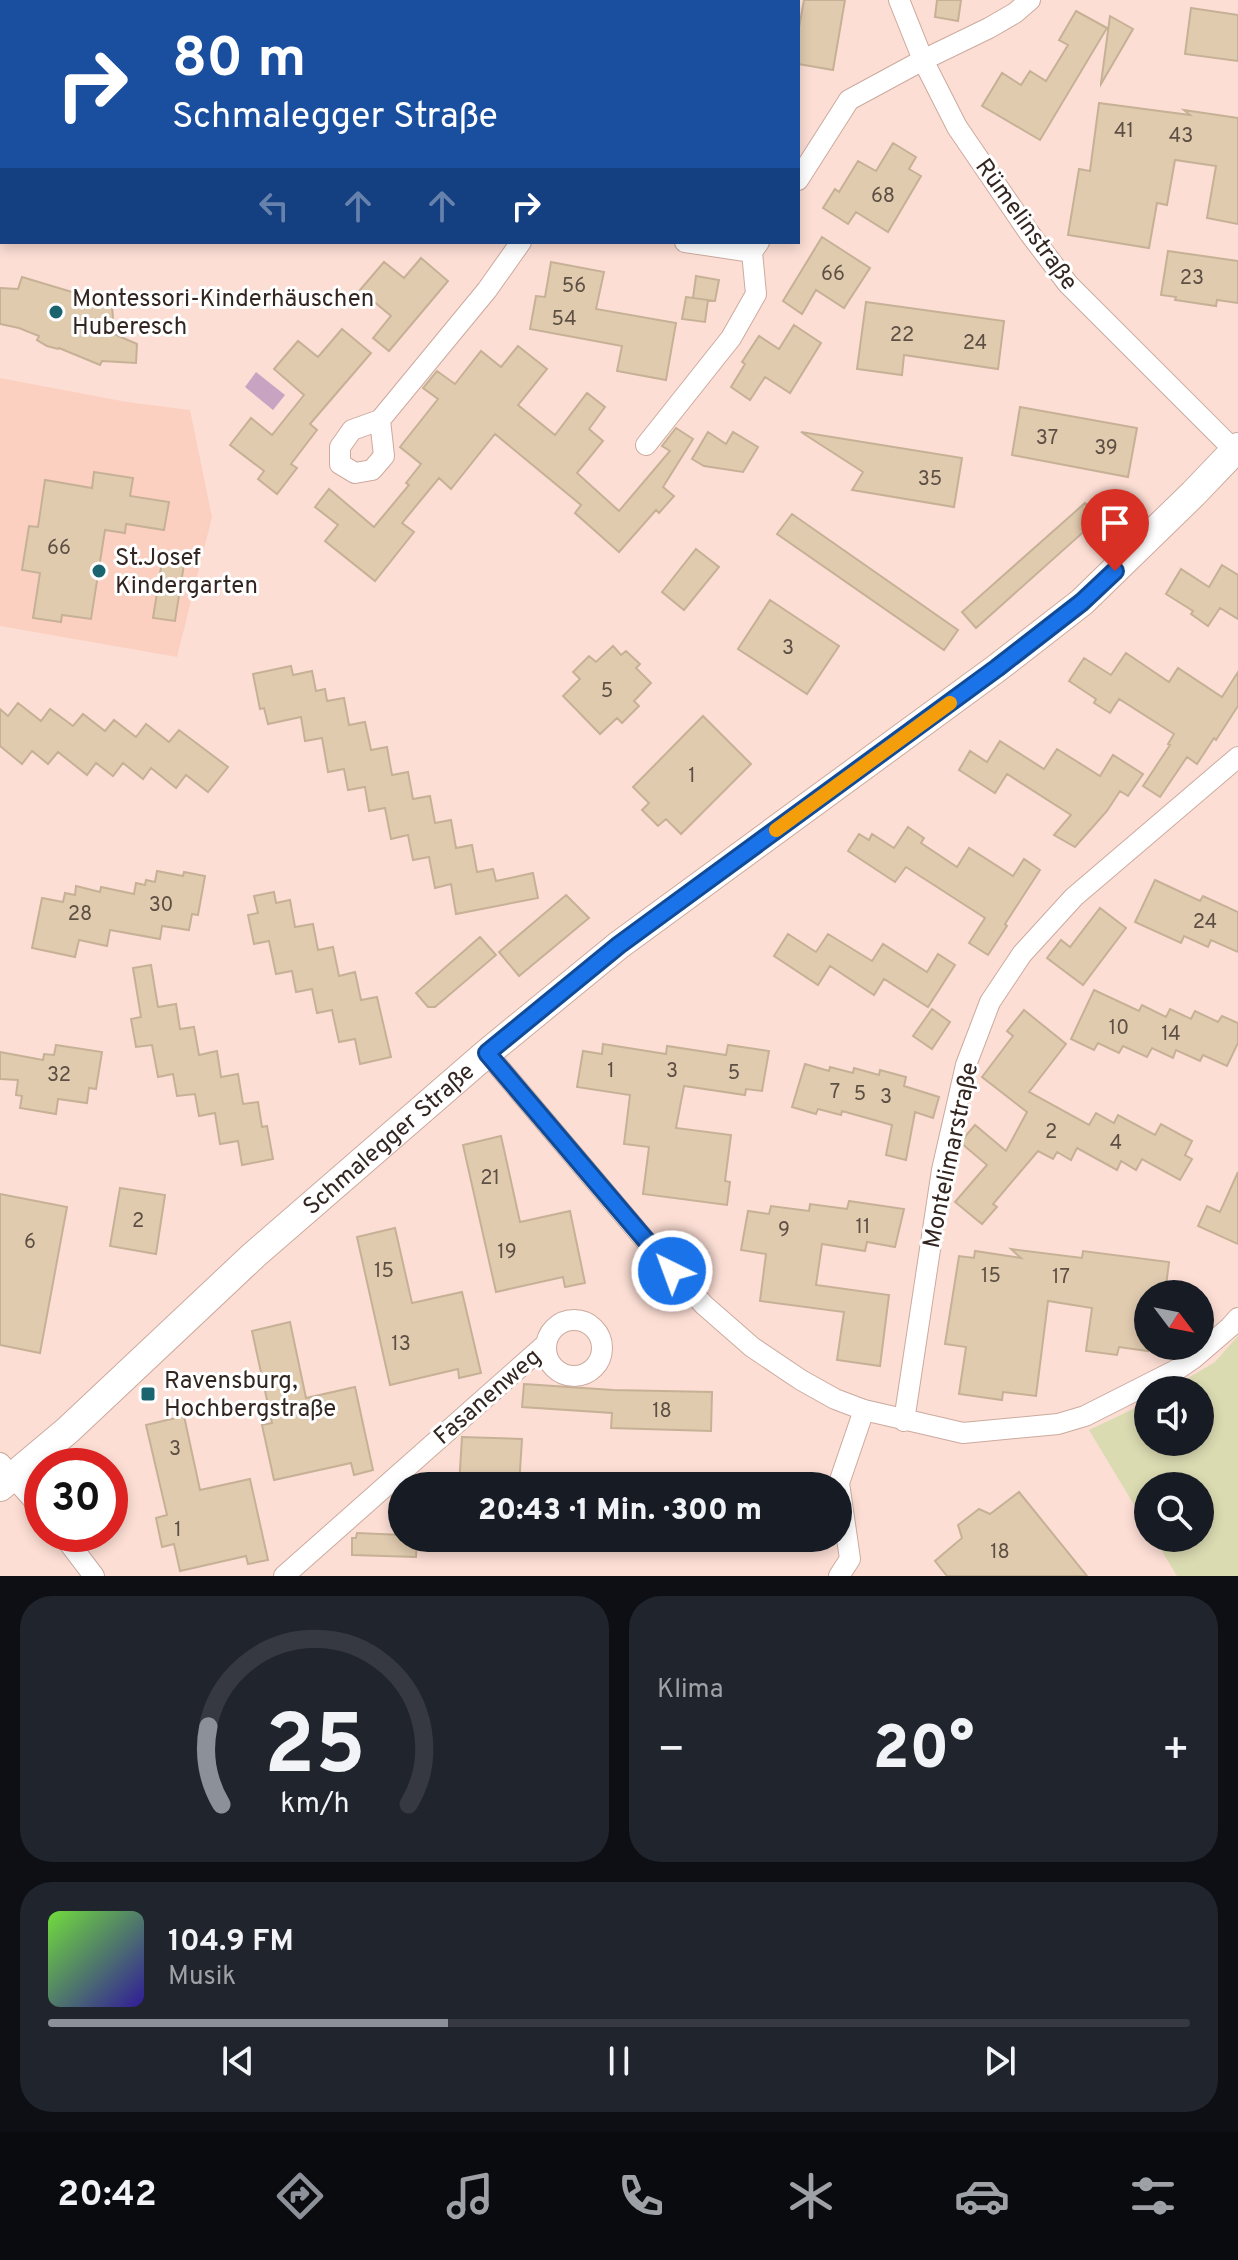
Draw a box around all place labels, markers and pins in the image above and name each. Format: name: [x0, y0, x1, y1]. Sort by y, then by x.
place label: Montessori-Kinderhäuschen Huberesch: [72, 285, 374, 343]
marker: Montessori-Kinderhäuschen Huberesch: [47, 303, 65, 321]
pin: [1081, 489, 1149, 571]
place label: St.Josef Kindergarten: [115, 544, 258, 602]
marker: St.Josef Kindergarten: [90, 562, 108, 580]
place label: Ravensburg, Hochbergstraße: [164, 1367, 336, 1425]
marker: Ravensburg, Hochbergstraße: [139, 1385, 157, 1403]

